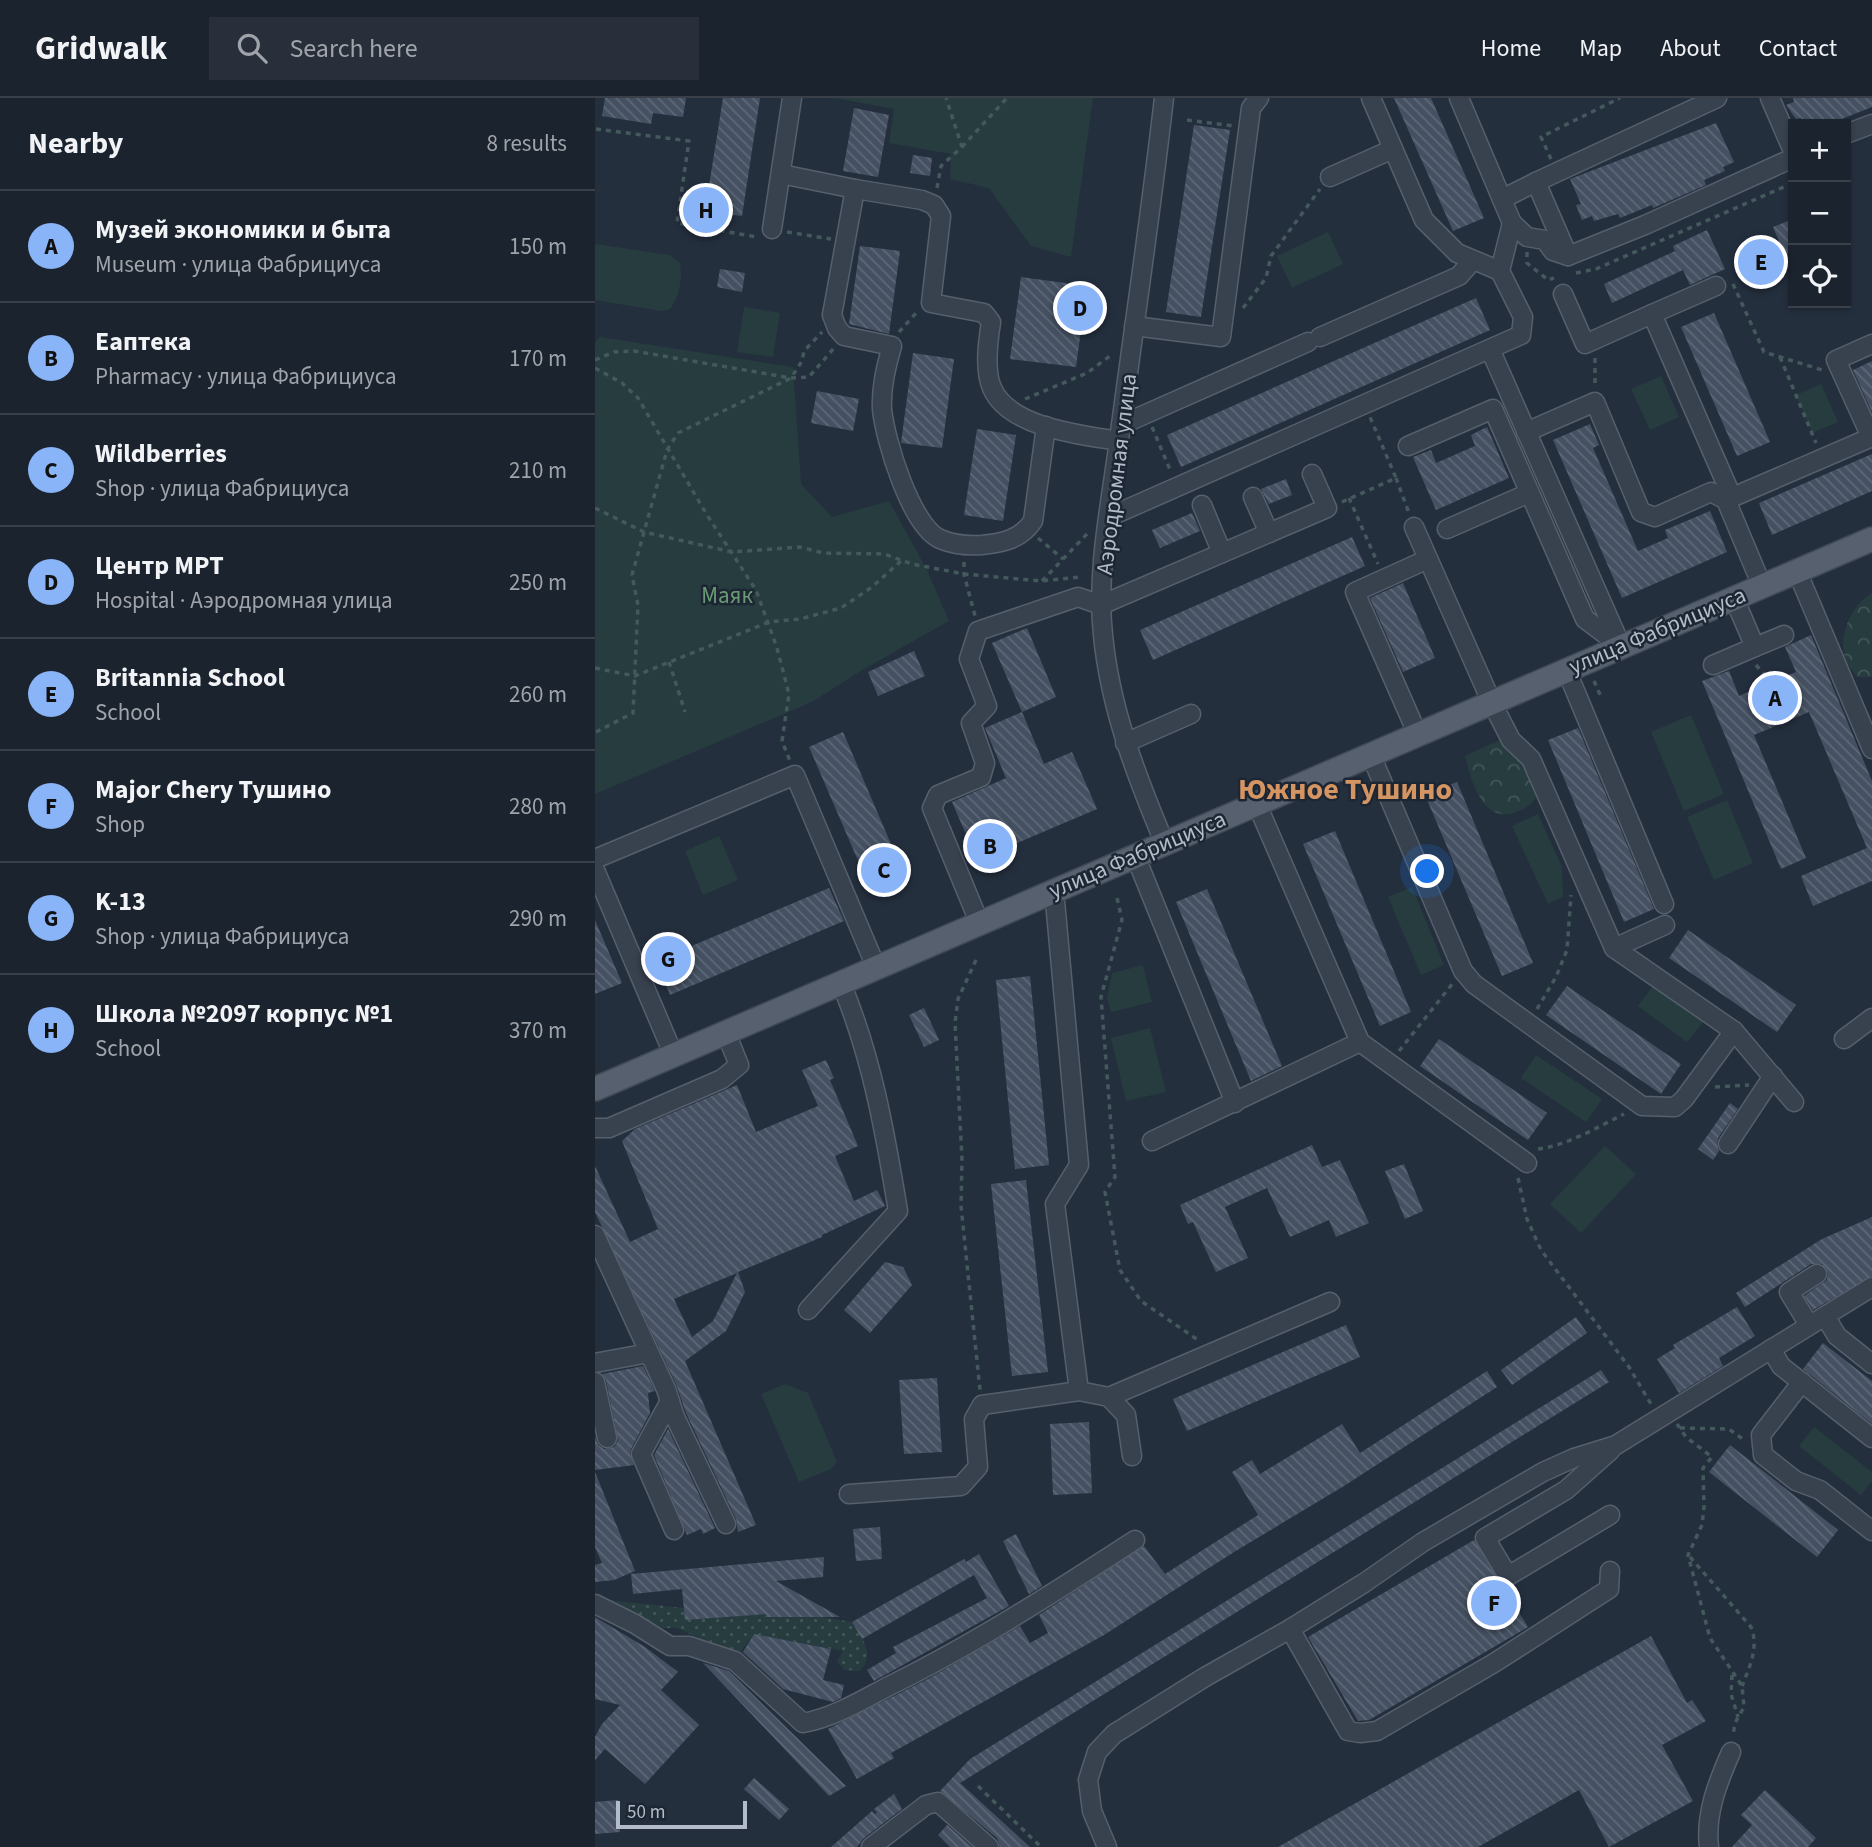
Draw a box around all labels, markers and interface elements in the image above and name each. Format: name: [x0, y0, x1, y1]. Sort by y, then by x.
search box: [209, 17, 699, 80]
text: Gridwalk: [35, 25, 167, 72]
icon: search: [233, 29, 271, 67]
text: Search here: [289, 30, 418, 67]
text: Home: [1481, 31, 1541, 66]
text: Map: [1579, 31, 1622, 66]
text: About: [1660, 31, 1721, 66]
text: Contact: [1759, 31, 1837, 66]
map controls: [1788, 119, 1851, 308]
button: +: [1788, 119, 1851, 182]
text: Nearby: [28, 122, 123, 165]
text: 8 results: [487, 127, 567, 160]
button: −: [1788, 182, 1851, 245]
pin: H: [683, 184, 729, 236]
text: Музей экономики и быта: [95, 211, 391, 248]
text: A: [44, 230, 58, 263]
text: 150 m: [509, 230, 567, 263]
pin: E: [1738, 236, 1784, 288]
button: locate: [1788, 245, 1851, 308]
text: Museum · улица Фабрициуса: [95, 248, 381, 281]
pin: D: [1057, 282, 1103, 334]
text: Еаптека: [95, 323, 191, 360]
text: B: [44, 342, 58, 375]
text: 170 m: [509, 342, 567, 375]
text: Pharmacy · улица Фабрициуса: [95, 360, 397, 393]
street label: Аэродромная улица: [1088, 372, 1145, 576]
text: Wildberries: [95, 435, 227, 472]
text: C: [44, 454, 58, 487]
text: 210 m: [509, 454, 567, 487]
text: Shop · улица Фабрициуса: [95, 472, 349, 505]
text: Центр МРТ: [95, 547, 224, 584]
text: D: [44, 566, 58, 599]
text: 250 m: [509, 566, 567, 599]
street label: улица Фабрициуса: [1564, 578, 1751, 683]
park label: Маяк: [701, 579, 753, 612]
text: Hospital · Аэродромная улица: [95, 584, 393, 617]
text: Britannia School: [95, 659, 285, 696]
pin: A: [1752, 672, 1798, 724]
text: E: [45, 678, 57, 711]
text: 260 m: [509, 678, 567, 711]
text: School: [95, 696, 161, 729]
district label: Южное Тушино: [1238, 768, 1452, 811]
text: Major Chery Тушино: [95, 771, 331, 808]
text: F: [45, 790, 57, 823]
text: 280 m: [509, 790, 567, 823]
street label: улица Фабрициуса: [1044, 802, 1231, 907]
text: Shop: [95, 808, 145, 841]
pin: B: [967, 820, 1013, 872]
pin: C: [861, 844, 907, 896]
your location: [1410, 854, 1444, 888]
text: K-13: [95, 883, 146, 920]
text: G: [44, 902, 58, 935]
text: 290 m: [509, 902, 567, 935]
text: Shop · улица Фабрициуса: [95, 920, 349, 953]
pin: G: [645, 933, 691, 985]
text: Школа №2097 корпус №1: [95, 995, 393, 1032]
text: H: [43, 1014, 59, 1047]
text: 370 m: [509, 1014, 567, 1047]
text: School: [95, 1032, 161, 1065]
pin: F: [1471, 1577, 1517, 1629]
scale bar: [616, 1798, 747, 1830]
text: 50 m: [627, 1799, 665, 1826]

